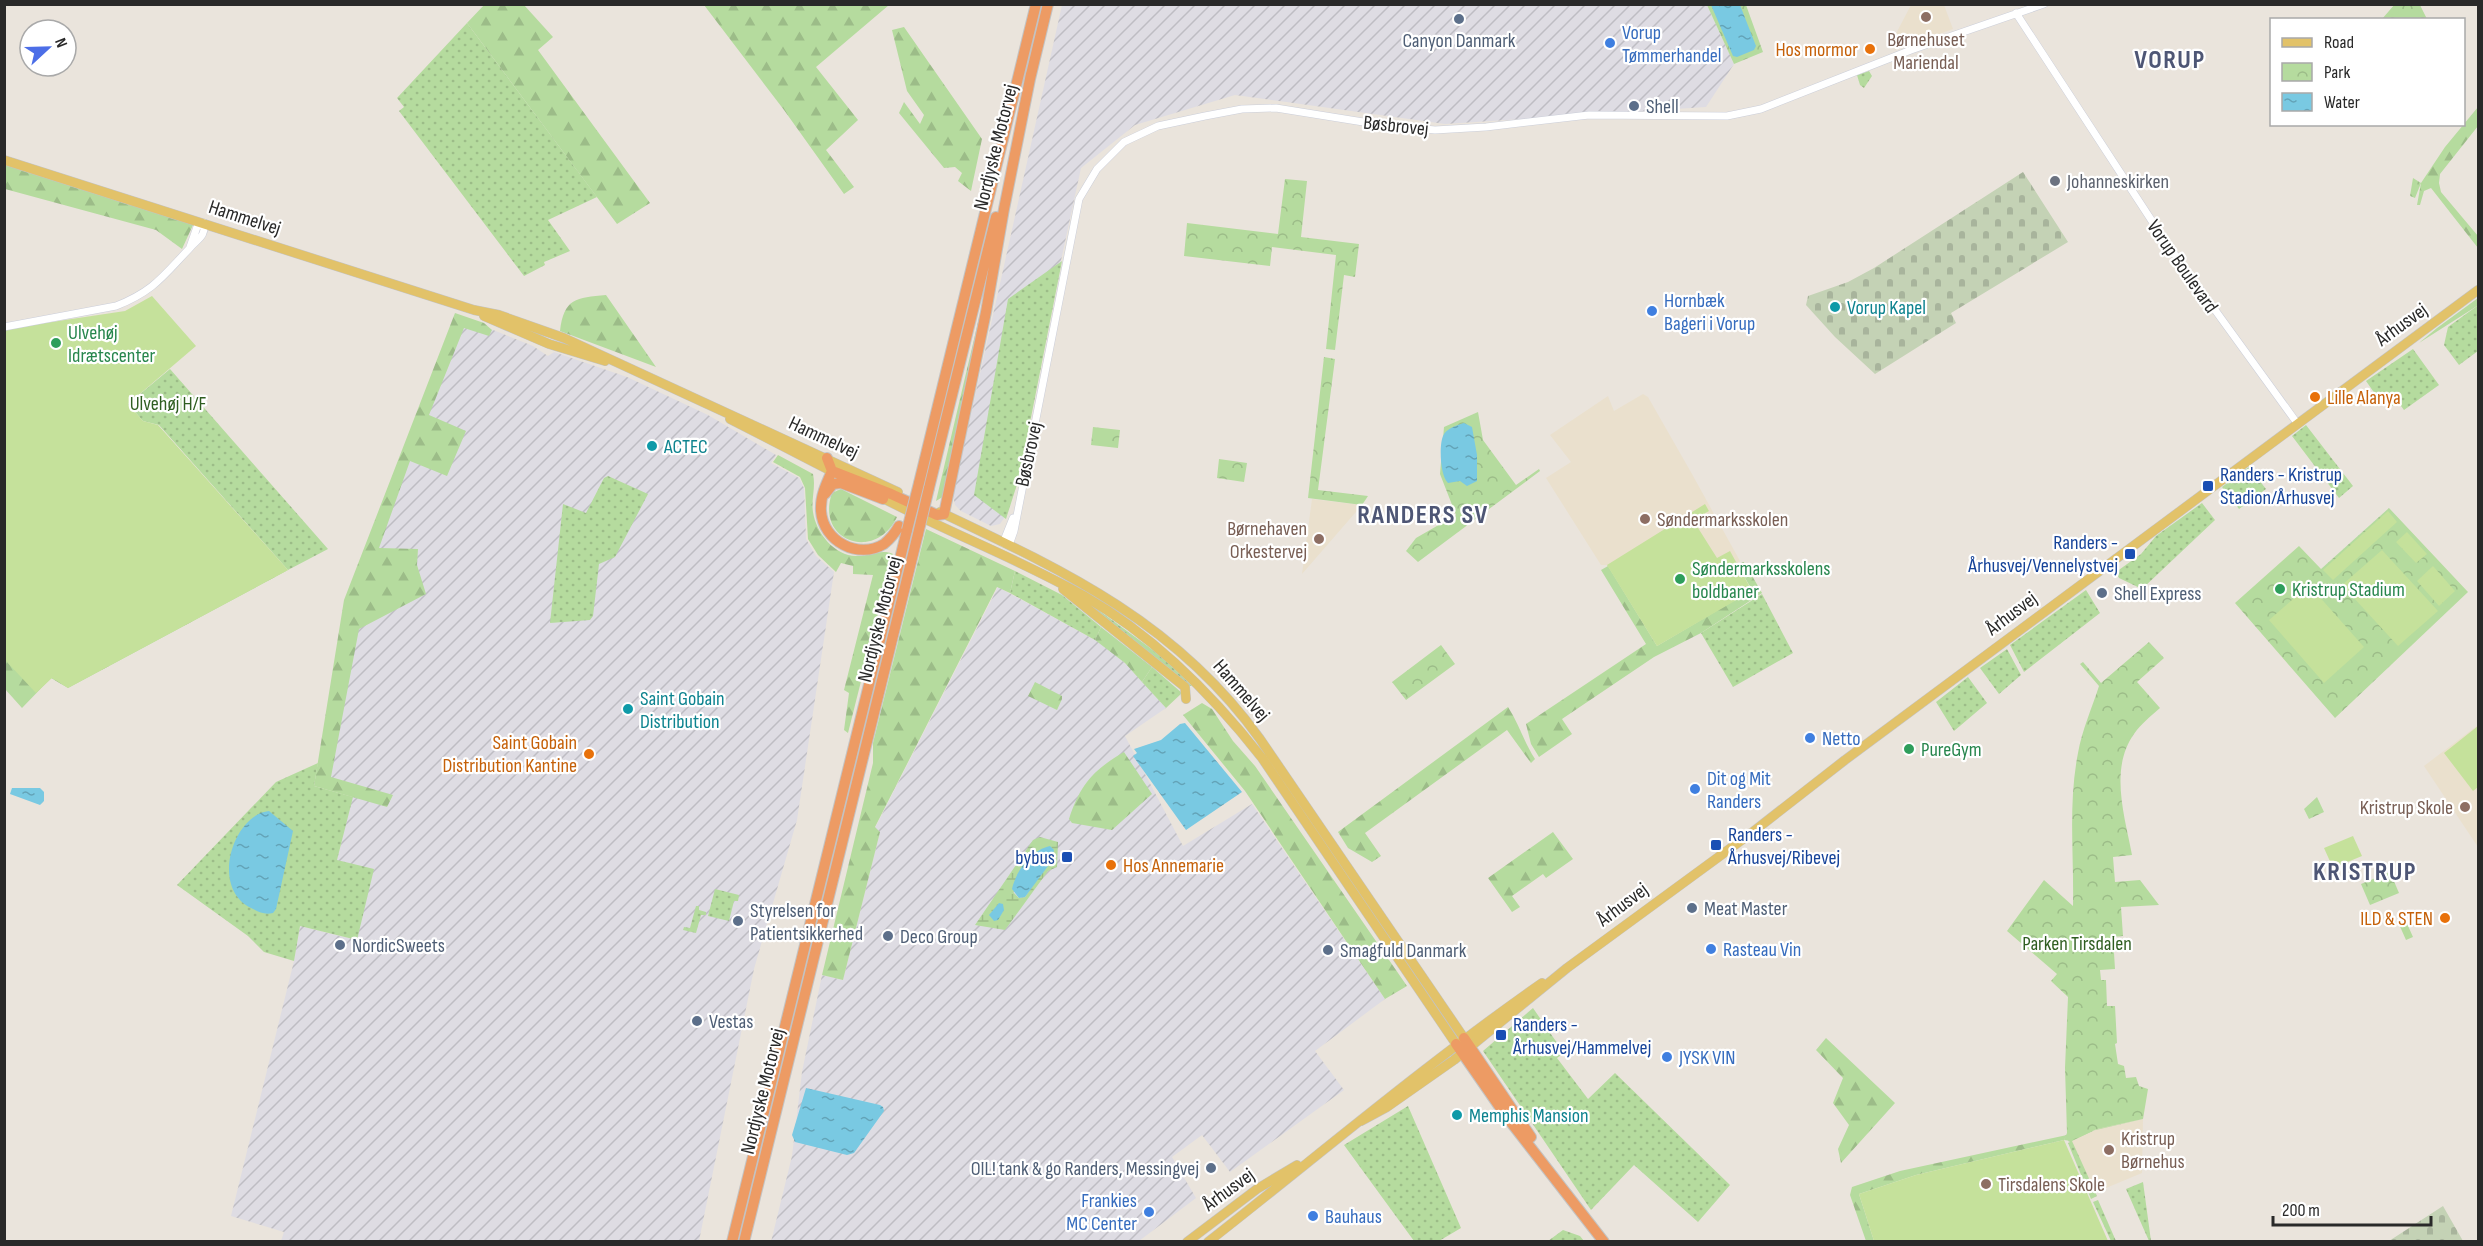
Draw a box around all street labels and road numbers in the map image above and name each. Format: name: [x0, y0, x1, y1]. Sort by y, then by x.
street label: Nordjyske Motorvej: [969, 82, 1023, 213]
street label: Bøsbrovej: [1362, 111, 1430, 141]
street label: Hammelvej: [206, 195, 284, 241]
street label: Vorup Boulevard: [2141, 215, 2223, 318]
street label: Århusvej: [2370, 298, 2432, 352]
street label: Hammelvej: [785, 411, 862, 465]
street label: Bøsbrovej: [1010, 420, 1048, 489]
street label: Nordjyske Motorvej: [853, 554, 907, 685]
street label: Århusvej: [1980, 587, 2042, 641]
street label: Hammelvej: [1208, 655, 1275, 727]
street label: Århusvej: [1591, 878, 1653, 932]
street label: Nordjyske Motorvej: [736, 1026, 790, 1157]
street label: Århusvej: [1197, 1163, 1259, 1217]

